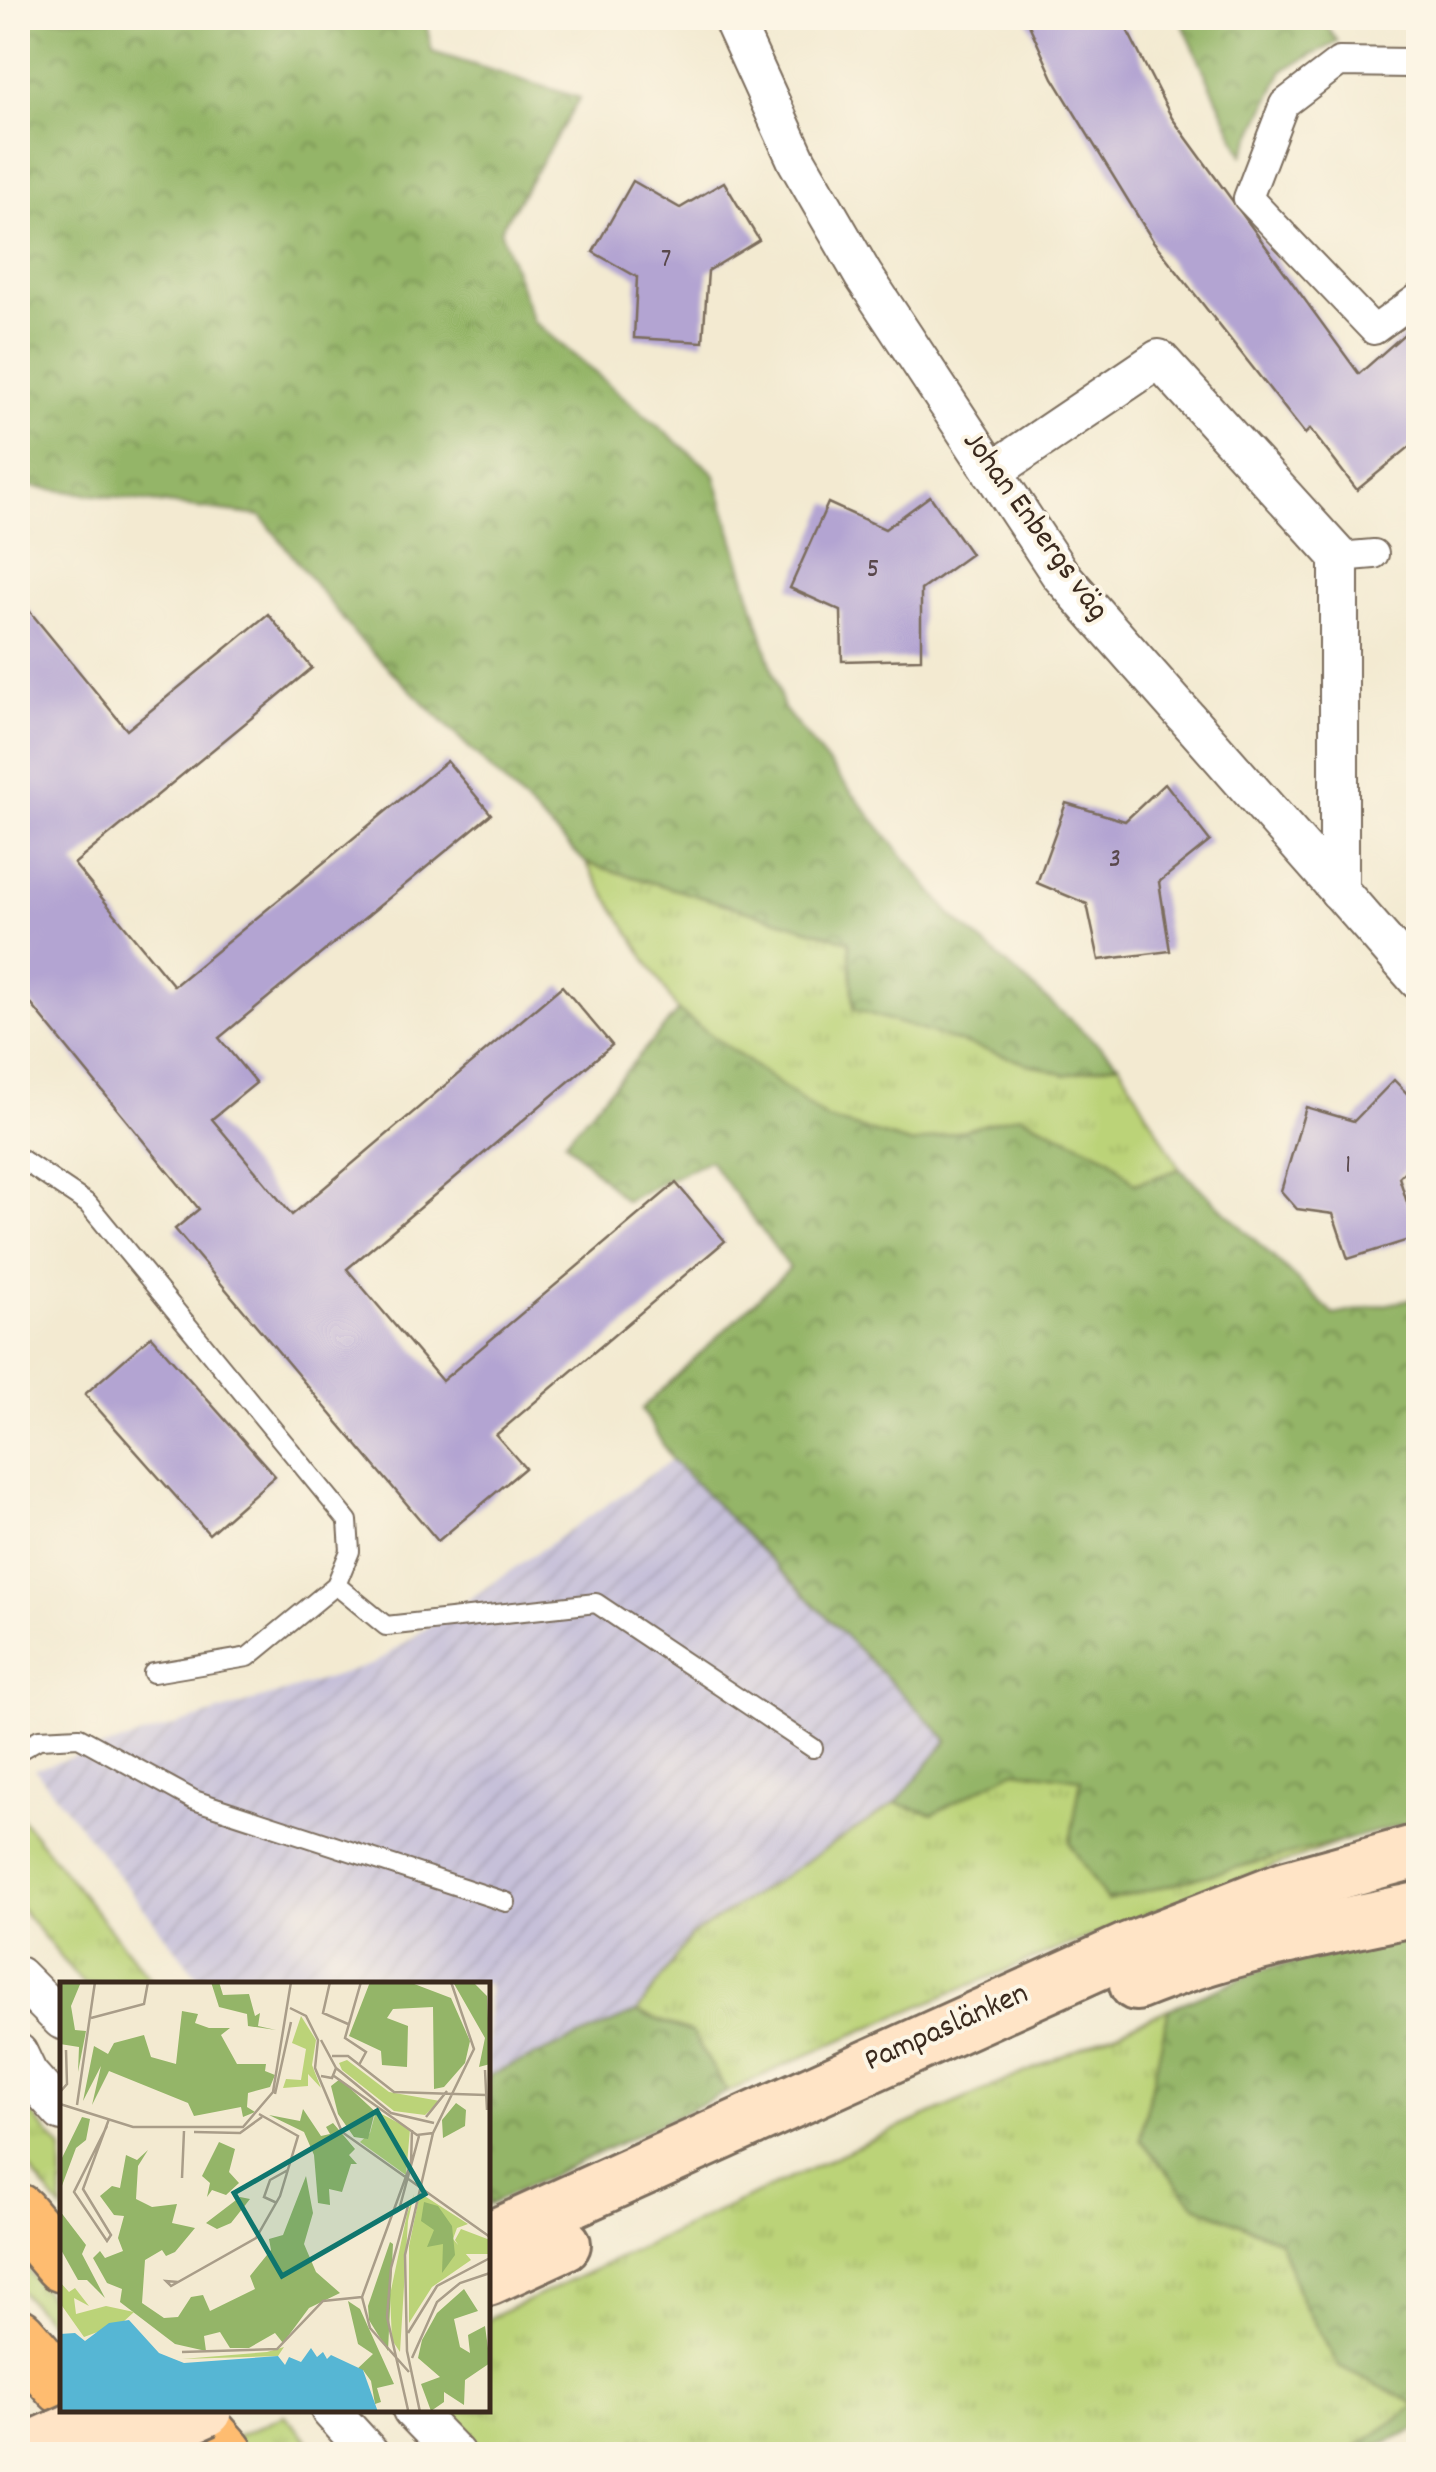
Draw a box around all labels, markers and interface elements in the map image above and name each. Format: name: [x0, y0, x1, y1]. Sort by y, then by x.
house number: 7: [661, 241, 671, 281]
street label: Johan Enbergs väg: [949, 422, 1119, 632]
house number: 5: [867, 551, 879, 591]
house number: 3: [1109, 841, 1121, 881]
house number: 1: [1345, 1147, 1351, 1187]
street label: Pampaslänken: [858, 1972, 1036, 2086]
inset map: [60, 1982, 490, 2412]

